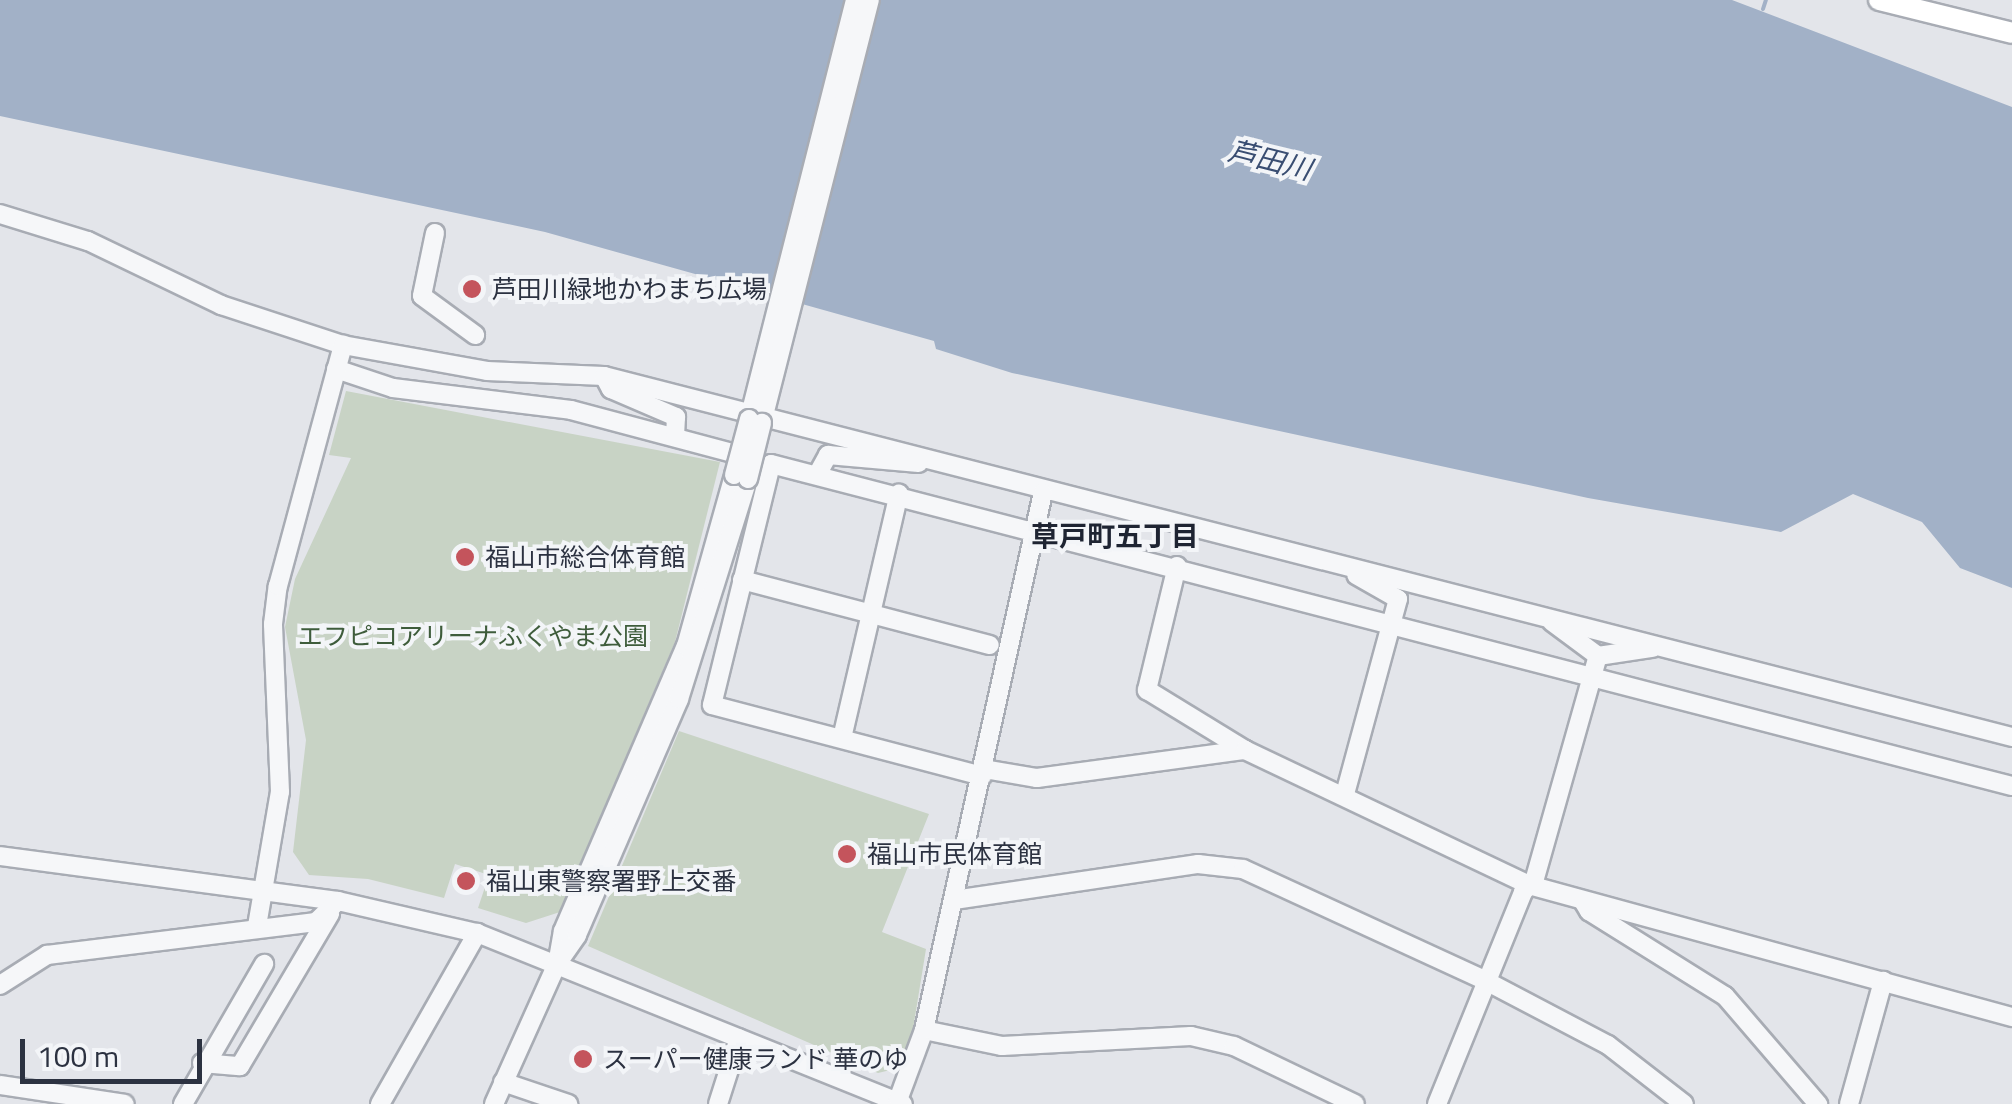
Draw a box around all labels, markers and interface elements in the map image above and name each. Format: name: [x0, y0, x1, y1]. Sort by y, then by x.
water label: 芦田川: [1225, 134, 1315, 186]
place label: 芦田川緑地かわまち広場: [492, 274, 767, 304]
marker: 芦田川緑地かわまち広場: [461, 278, 483, 300]
district label: 草戸町五丁目: [1031, 519, 1199, 553]
place label: 福山市総合体育館: [485, 542, 685, 572]
marker: 福山市総合体育館: [454, 546, 476, 568]
park label: エフピコアリーナふくやま公園: [298, 621, 648, 651]
place label: 福山市民体育館: [867, 839, 1042, 869]
marker: 福山市民体育館: [836, 843, 858, 865]
place label: 福山東警察署野上交番: [486, 866, 736, 896]
marker: 福山東警察署野上交番: [455, 870, 477, 892]
scale bar: [25, 1019, 208, 1081]
text: 100 m: [37, 1033, 119, 1079]
place label: スーパー健康ランド 華のゆ: [603, 1044, 908, 1074]
marker: スーパー健康ランド 華のゆ: [572, 1048, 594, 1070]

